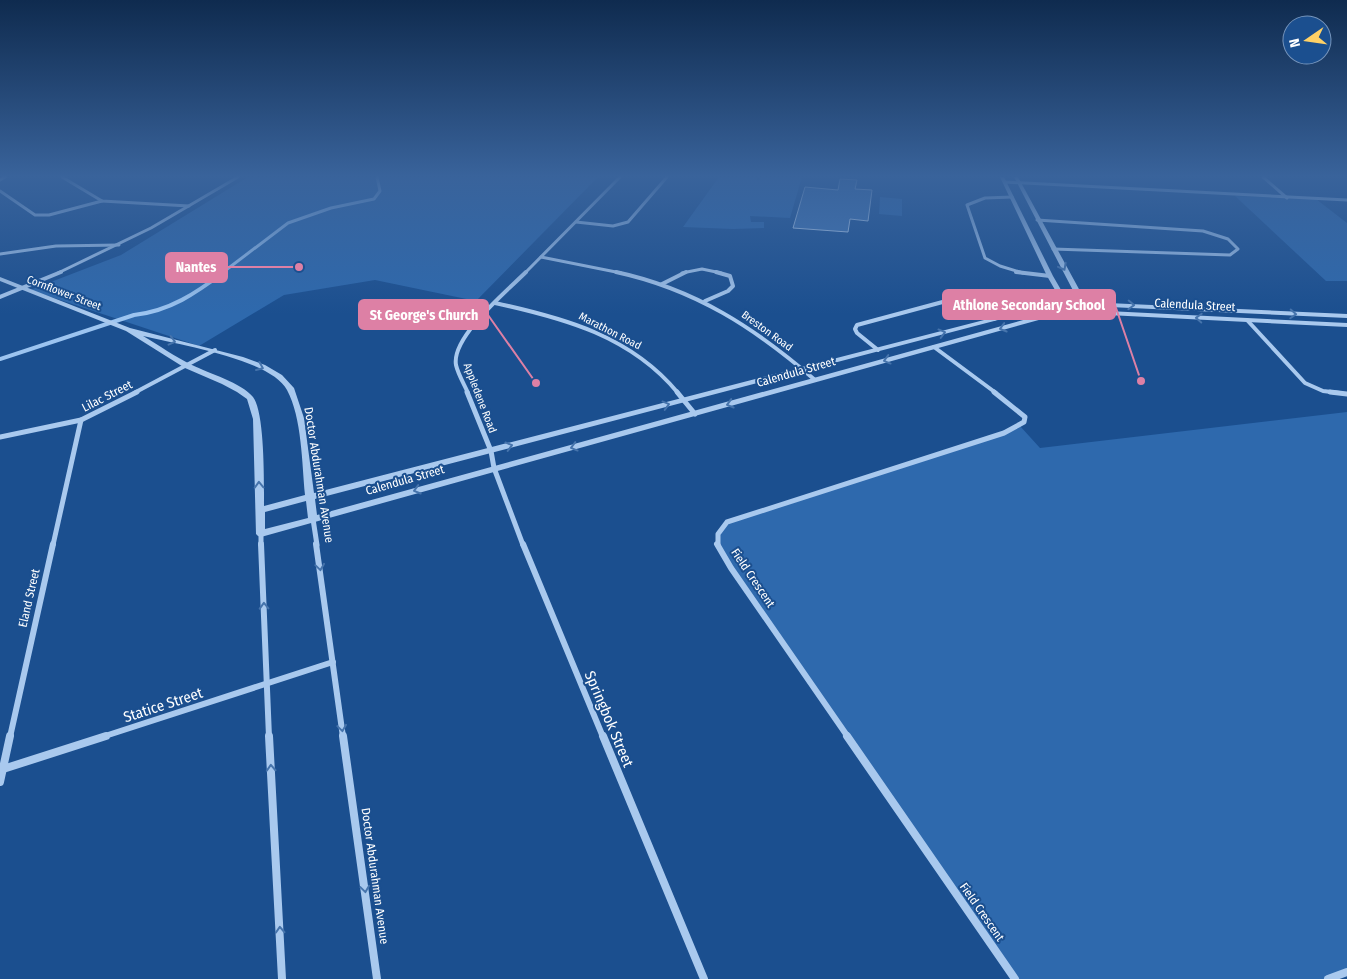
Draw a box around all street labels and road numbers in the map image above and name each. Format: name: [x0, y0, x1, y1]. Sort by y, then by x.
street label: Cornflower Street: [25, 273, 103, 313]
street label: Calendula Street: [1154, 296, 1236, 314]
street label: Breston Road: [739, 308, 795, 354]
street label: Marathon Road: [577, 310, 643, 352]
street label: Calendula Street: [755, 354, 837, 390]
street label: Appledene Road: [461, 361, 499, 435]
street label: Lilac Street: [79, 377, 135, 415]
street label: Doctor Abdurahman Avenue: [301, 406, 337, 544]
street label: Calendula Street: [364, 462, 446, 498]
street label: Field Crescent: [728, 546, 778, 610]
street label: Eland Street: [15, 567, 43, 629]
street label: Springbok Street: [581, 668, 637, 770]
street label: Statice Street: [121, 684, 205, 726]
street label: Doctor Abdurahman Avenue: [359, 807, 391, 945]
street label: Field Crescent: [957, 880, 1007, 944]

